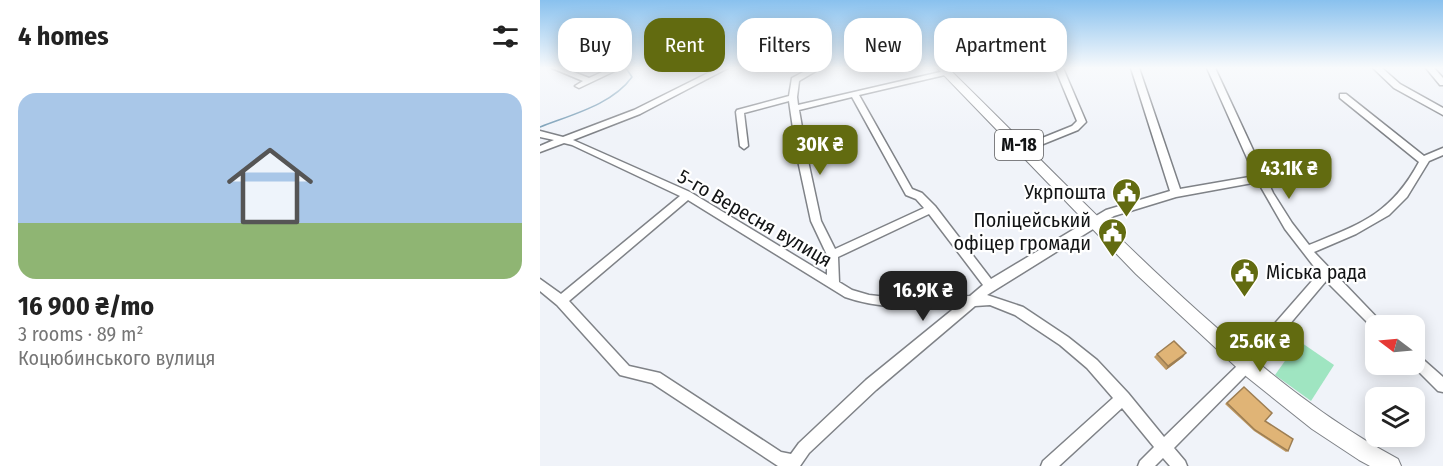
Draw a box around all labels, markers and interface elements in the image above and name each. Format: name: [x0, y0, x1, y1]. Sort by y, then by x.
chip: Buy: [558, 18, 632, 72]
chip: Rent: [644, 18, 725, 72]
chip: Filters: [737, 18, 832, 72]
chip: New: [844, 18, 922, 72]
chip: Apartment: [934, 18, 1067, 72]
icon: filters: [489, 20, 522, 53]
text: 4 homes: [18, 21, 109, 52]
pin: 30K ₴: [778, 125, 862, 176]
road number: М-18: [995, 130, 1043, 160]
icon: home: [216, 132, 324, 240]
text: 30K ₴: [797, 132, 843, 156]
pin: 43.1K ₴: [1234, 149, 1344, 200]
text: 43.1K ₴: [1261, 156, 1317, 180]
street label: 5-го Вересня вулиця: [674, 164, 836, 272]
public building icon: Укрпошта: [1111, 176, 1143, 218]
place label: Укрпошта: [1023, 180, 1106, 204]
place label: Поліцейський офіцер громади: [953, 208, 1091, 255]
public building icon: Поліцейський офіцер громади: [1096, 216, 1128, 258]
public building icon: Міська рада: [1229, 256, 1261, 298]
place label: Міська рада: [1266, 260, 1367, 284]
pin: 16.9K ₴: [868, 271, 978, 322]
text: 16.9K ₴: [893, 278, 953, 302]
text: 16 900 ₴/mo: [18, 291, 154, 322]
north arrow: [1365, 315, 1425, 375]
map controls: [1365, 315, 1425, 447]
text: 3 rooms · 89 m²: [18, 322, 143, 346]
pin: 25.6K ₴: [1205, 322, 1315, 373]
text: 25.6K ₴: [1230, 329, 1290, 353]
text: Коцюбинського вулиця: [18, 346, 215, 370]
button: layers: [1365, 387, 1425, 447]

